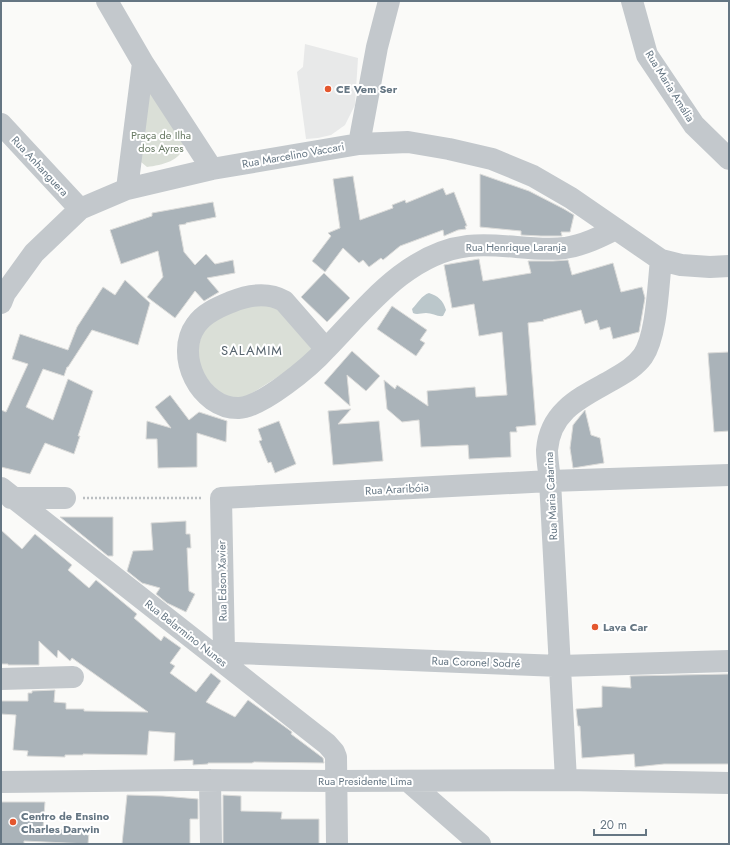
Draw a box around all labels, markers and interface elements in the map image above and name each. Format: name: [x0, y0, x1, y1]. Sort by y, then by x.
street label: Rua Maria Amália: [642, 47, 698, 125]
place label: CE Vem Ser: [336, 81, 398, 97]
marker: CE Vem Ser: [323, 84, 333, 94]
park label: Praça de Ilha dos Ayres: [131, 127, 191, 156]
street label: Rua Anhanguera: [8, 132, 72, 200]
street label: Rua Marcelino Vaccari: [241, 138, 346, 172]
street label: Rua Henrique Laranja: [466, 239, 566, 255]
district label: SALAMIM: [221, 341, 283, 360]
street label: Rua Maria Catarina: [541, 451, 561, 541]
street label: Rua Araribóia: [365, 479, 429, 499]
street label: Rua Edson Xavier: [213, 540, 231, 622]
street label: Rua Belarmino Nunes: [141, 596, 231, 671]
place label: Lava Car: [603, 619, 648, 635]
marker: Lava Car: [590, 622, 600, 632]
street label: Rua Coronel Sodré: [431, 652, 521, 672]
street label: Rua Presidente Lima: [318, 773, 412, 789]
place label: Centro de Ensino Charles Darwin: [21, 808, 110, 837]
scale bar: [594, 811, 646, 837]
text: 20 m: [600, 816, 627, 834]
marker: Centro de Ensino Charles Darwin: [8, 817, 18, 827]

